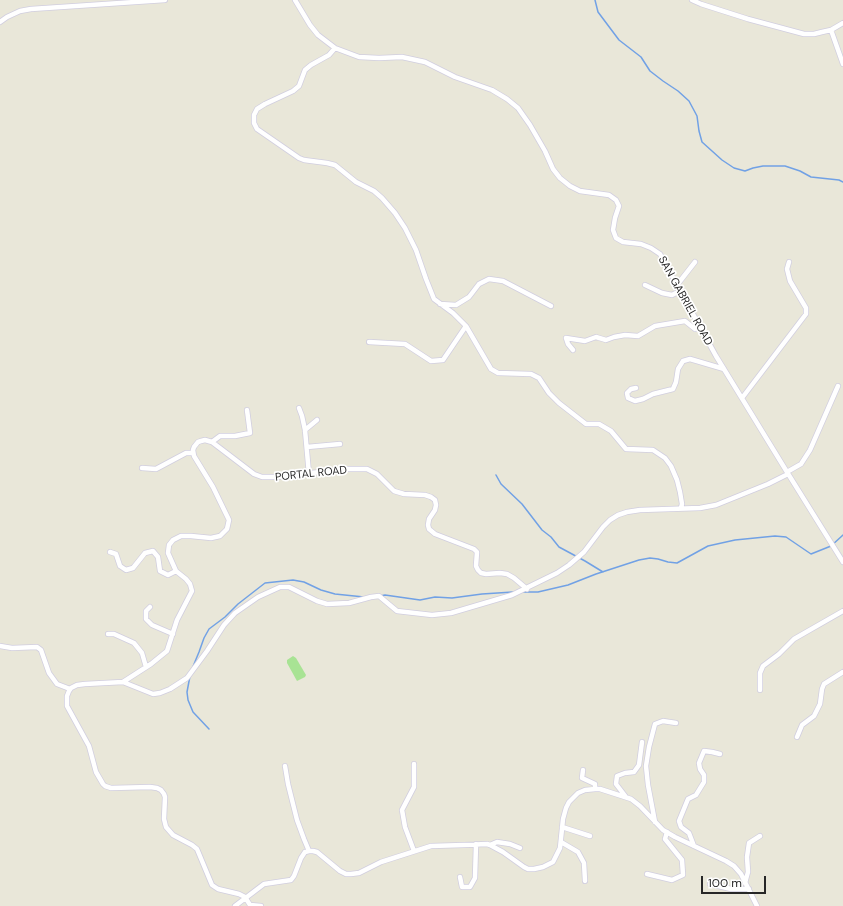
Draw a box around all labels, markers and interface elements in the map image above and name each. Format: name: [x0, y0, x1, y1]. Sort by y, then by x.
street label: SAN GABRIEL ROAD: [655, 254, 715, 348]
street label: PORTAL ROAD: [274, 464, 348, 484]
scale bar: [703, 868, 768, 894]
text: 100 m: [708, 875, 742, 891]

